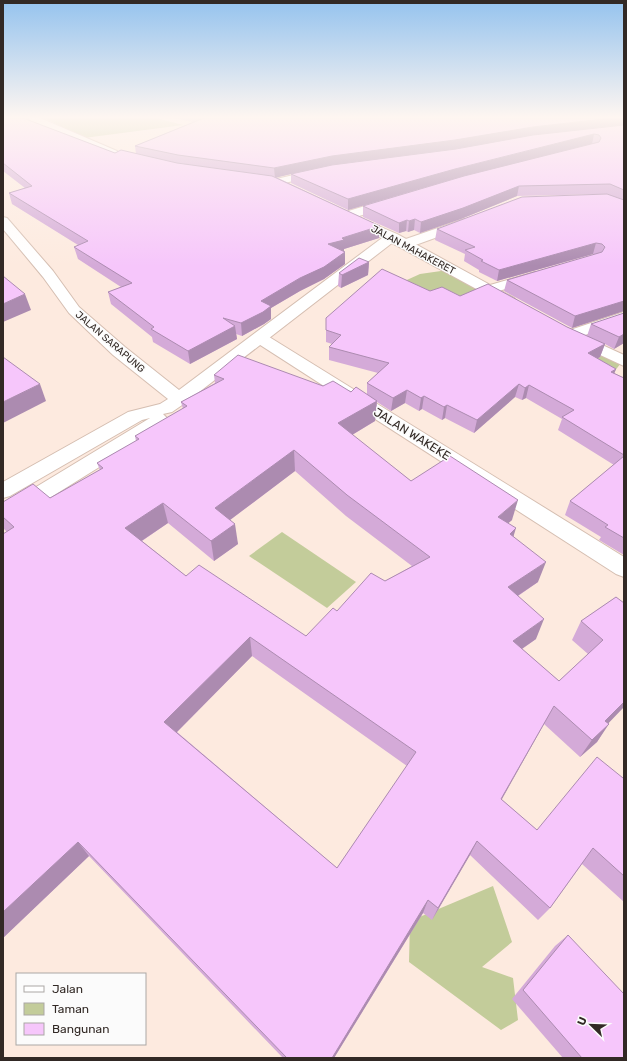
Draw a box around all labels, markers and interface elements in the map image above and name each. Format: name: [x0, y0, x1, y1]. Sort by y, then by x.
street label: JALAN MAHAKERET: [369, 223, 457, 277]
street label: JALAN SARAPUNG: [73, 309, 147, 375]
street label: JALAN WAKEKE: [371, 405, 453, 463]
legend: [16, 973, 146, 1045]
text: Jalan: [52, 982, 83, 996]
text: Taman: [52, 1002, 89, 1016]
north arrow: [571, 1005, 611, 1045]
text: U: [575, 1015, 590, 1028]
text: Bangunan: [52, 1022, 109, 1036]

